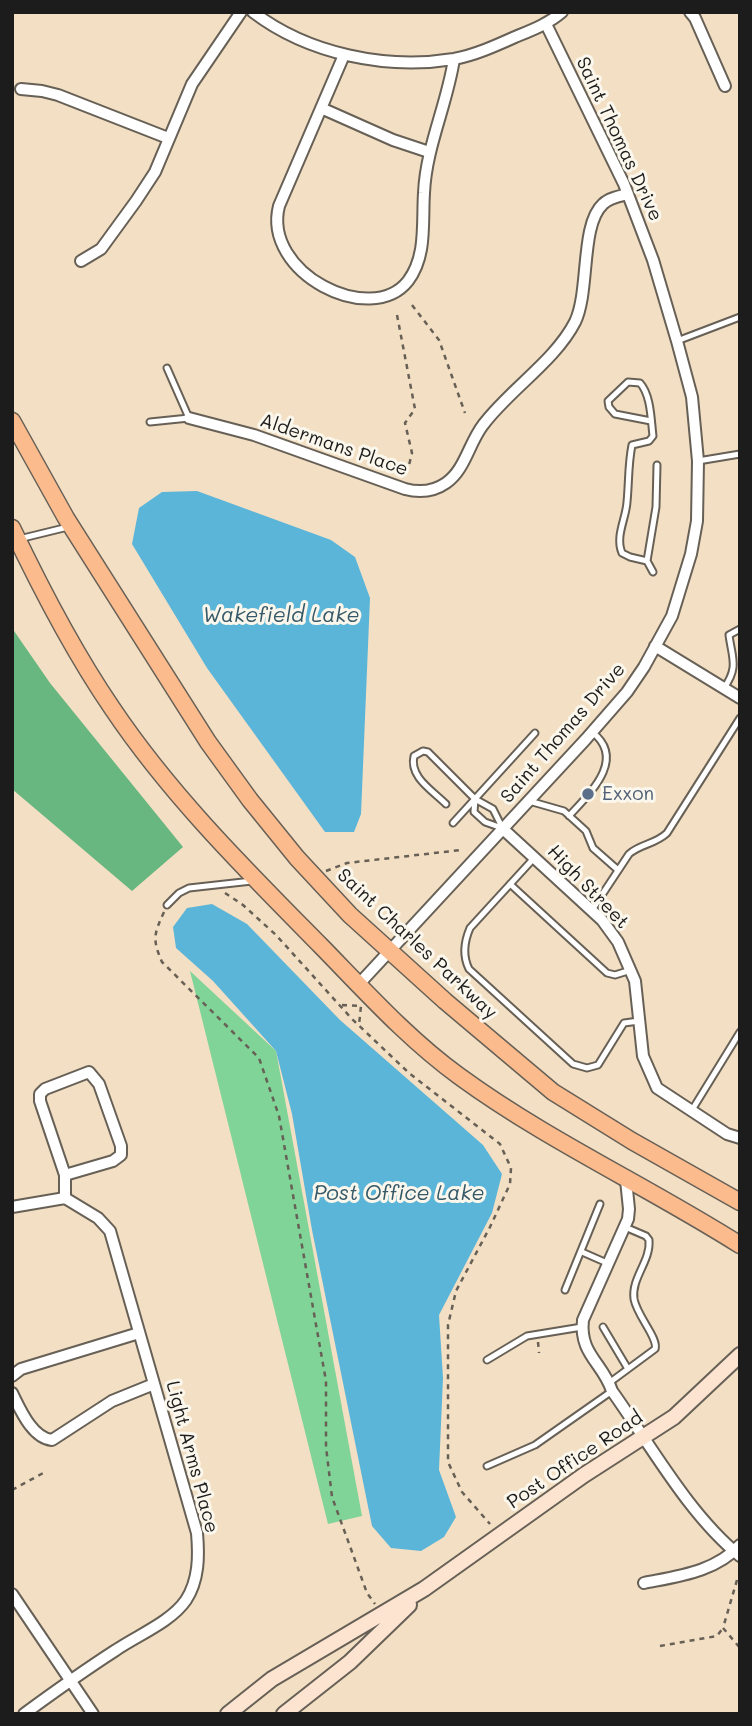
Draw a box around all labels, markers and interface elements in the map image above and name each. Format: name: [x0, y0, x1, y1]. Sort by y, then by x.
street label: Saint Thomas Drive: [571, 53, 667, 225]
street label: Aldermans Place: [257, 409, 411, 481]
water label: Wakefield Lake: [203, 603, 359, 629]
street label: Saint Thomas Drive: [496, 658, 630, 808]
place label: Exxon: [602, 783, 654, 805]
marker: Exxon: [580, 786, 596, 802]
street label: High Street: [542, 840, 634, 934]
street label: Saint Charles Parkway: [332, 864, 502, 1024]
water label: Post Office Lake: [313, 1181, 485, 1207]
street label: Light Arms Place: [161, 1379, 223, 1535]
street label: Post Office Road: [503, 1406, 647, 1514]

